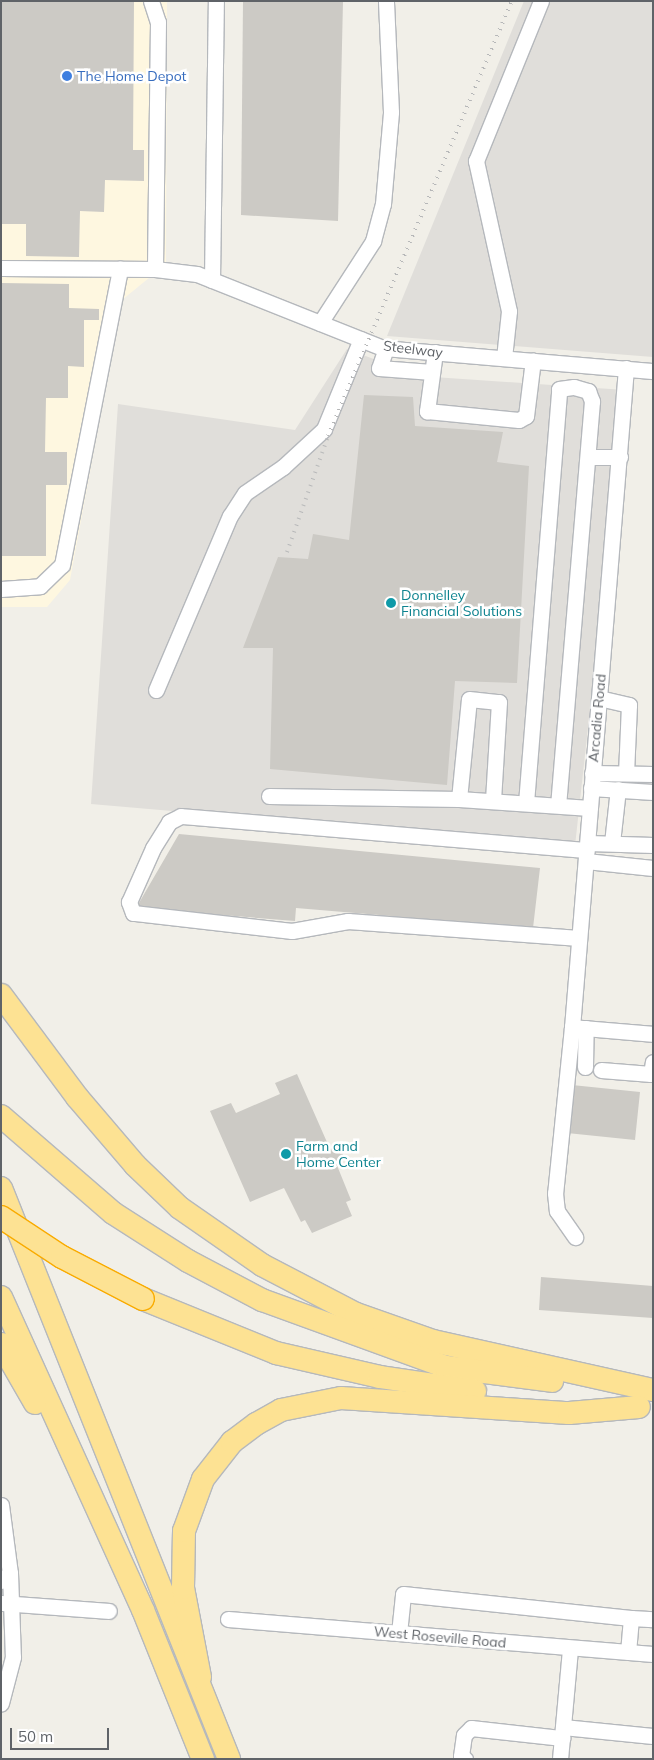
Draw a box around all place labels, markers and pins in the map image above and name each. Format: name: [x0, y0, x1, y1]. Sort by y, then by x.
place label: The Home Depot: [77, 68, 187, 84]
marker: The Home Depot: [61, 70, 73, 82]
place label: Donnelley Financial Solutions: [401, 587, 522, 620]
marker: Donnelley Financial Solutions: [385, 597, 397, 609]
place label: Farm and Home Center: [296, 1138, 381, 1170]
marker: Farm and Home Center: [280, 1148, 292, 1160]

